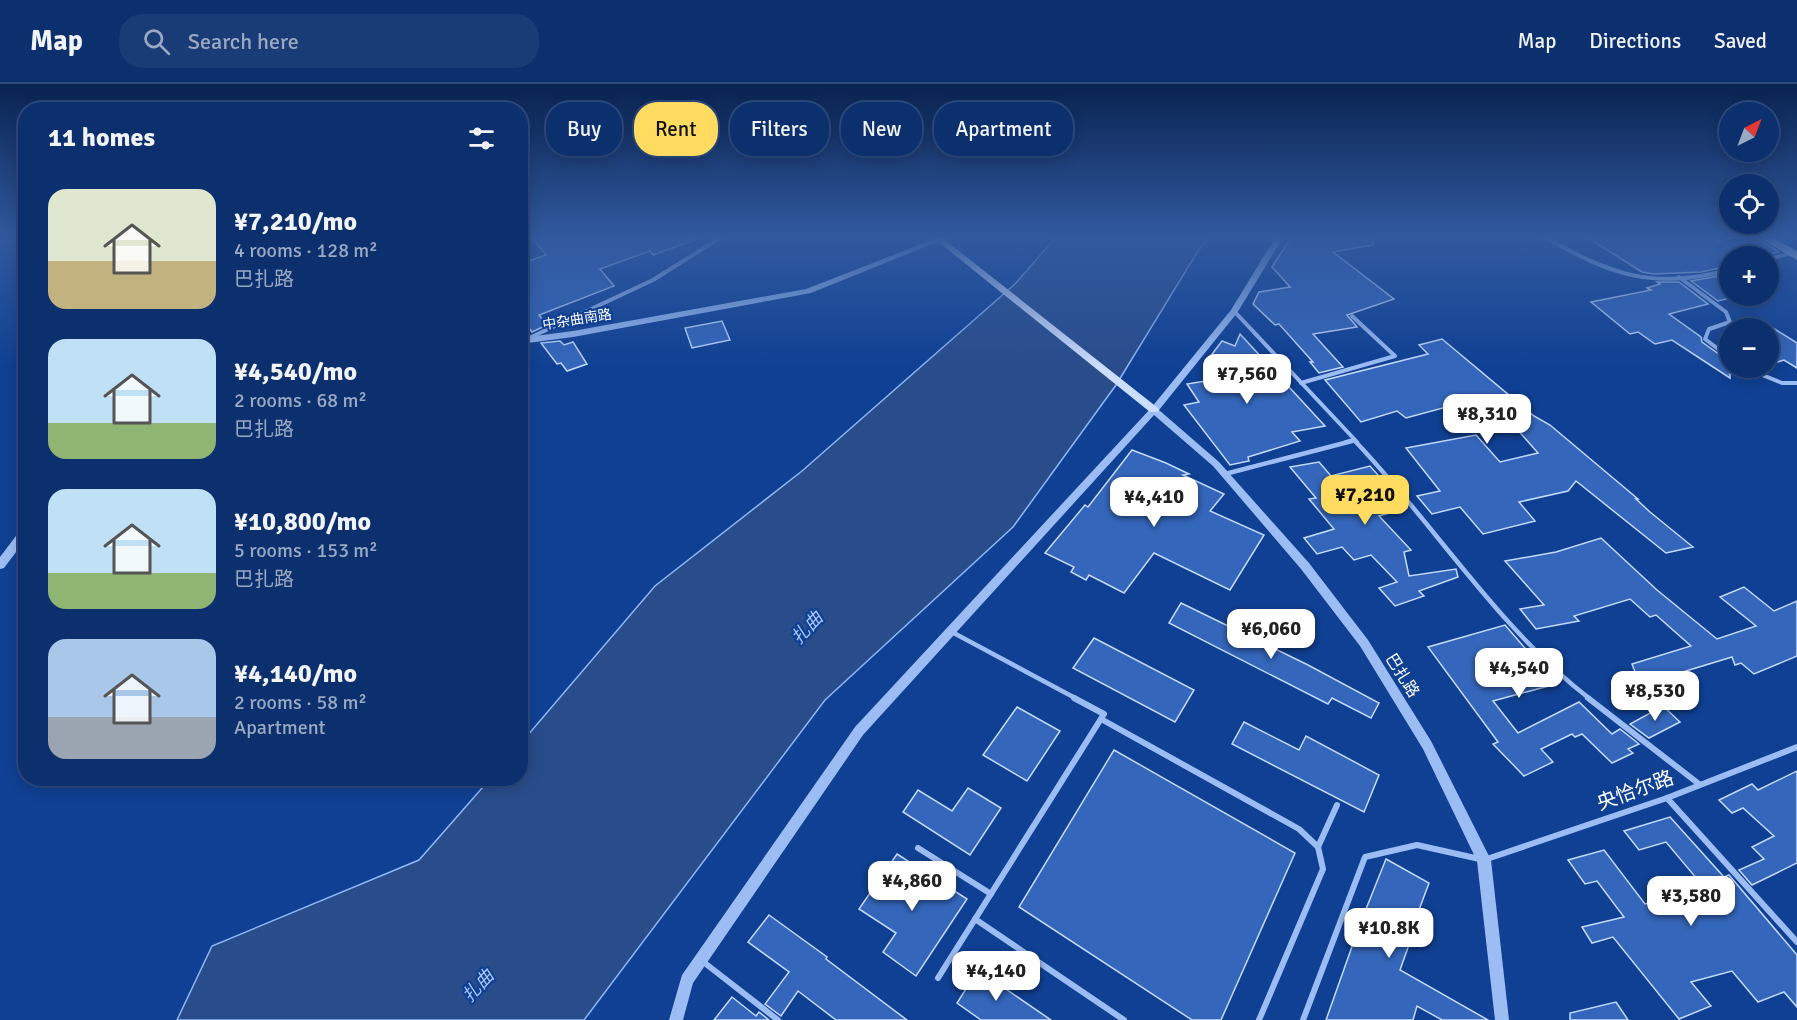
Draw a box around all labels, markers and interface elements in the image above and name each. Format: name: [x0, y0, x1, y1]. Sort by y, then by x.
search box: [119, 14, 539, 68]
text: Map: [30, 24, 83, 58]
icon: search: [140, 25, 173, 58]
text: Search here: [188, 28, 299, 55]
text: Map: [1518, 28, 1556, 54]
text: Directions: [1589, 28, 1681, 54]
text: Saved: [1714, 28, 1767, 54]
chip: Buy: [546, 102, 622, 156]
chip: Rent: [634, 102, 718, 156]
chip: Filters: [730, 102, 829, 156]
chip: New: [841, 102, 922, 156]
chip: Apartment: [934, 102, 1073, 156]
north arrow: [1719, 102, 1779, 162]
map controls: [1719, 102, 1779, 378]
text: 11 homes: [48, 122, 155, 154]
icon: filters: [465, 122, 498, 155]
button: locate: [1719, 174, 1779, 234]
text: ¥7,210/mo: [234, 206, 357, 238]
icon: home: [96, 213, 168, 285]
text: 4 rooms · 128 m²: [234, 238, 378, 263]
button: +: [1719, 246, 1779, 306]
text: 巴扎路: [234, 267, 294, 292]
street label: 中杂曲南路: [541, 306, 613, 333]
button: −: [1719, 318, 1779, 378]
pin: ¥7,560: [1198, 354, 1296, 405]
text: ¥4,540/mo: [234, 356, 357, 388]
text: ¥7,560: [1217, 361, 1277, 386]
icon: home: [96, 363, 168, 435]
text: 2 rooms · 68 m²: [234, 388, 367, 413]
pin: ¥8,310: [1438, 394, 1536, 445]
text: ¥8,310: [1457, 401, 1517, 426]
text: 巴扎路: [234, 417, 294, 442]
pin: ¥7,210: [1316, 475, 1414, 526]
pin: ¥4,410: [1105, 477, 1203, 528]
text: ¥7,210: [1335, 482, 1395, 507]
text: ¥4,410: [1124, 484, 1184, 509]
text: ¥10,800/mo: [234, 506, 371, 538]
icon: home: [96, 513, 168, 585]
text: 5 rooms · 153 m²: [234, 538, 378, 563]
text: 巴扎路: [234, 567, 294, 592]
water label: 扎曲: [787, 606, 829, 649]
pin: ¥6,060: [1222, 609, 1320, 660]
text: ¥6,060: [1241, 616, 1301, 641]
pin: ¥4,540: [1470, 648, 1568, 699]
street label: 巴扎路: [1381, 650, 1423, 701]
text: ¥4,540: [1489, 655, 1549, 680]
text: ¥4,140/mo: [234, 658, 357, 690]
icon: home: [96, 663, 168, 735]
pin: ¥8,530: [1606, 671, 1704, 722]
text: ¥8,530: [1625, 678, 1685, 703]
text: 2 rooms · 58 m²: [234, 690, 367, 715]
text: Apartment: [234, 715, 326, 740]
street label: 央恰尔路: [1593, 765, 1677, 816]
pin: ¥4,860: [863, 861, 961, 912]
text: ¥4,860: [882, 868, 942, 893]
pin: ¥3,580: [1642, 876, 1740, 927]
text: ¥3,580: [1661, 883, 1721, 908]
pin: ¥10.8K: [1340, 908, 1438, 959]
text: ¥10.8K: [1358, 915, 1420, 940]
pin: ¥4,140: [947, 951, 1045, 1002]
text: ¥4,140: [966, 958, 1026, 983]
water label: 扎曲: [458, 964, 500, 1007]

